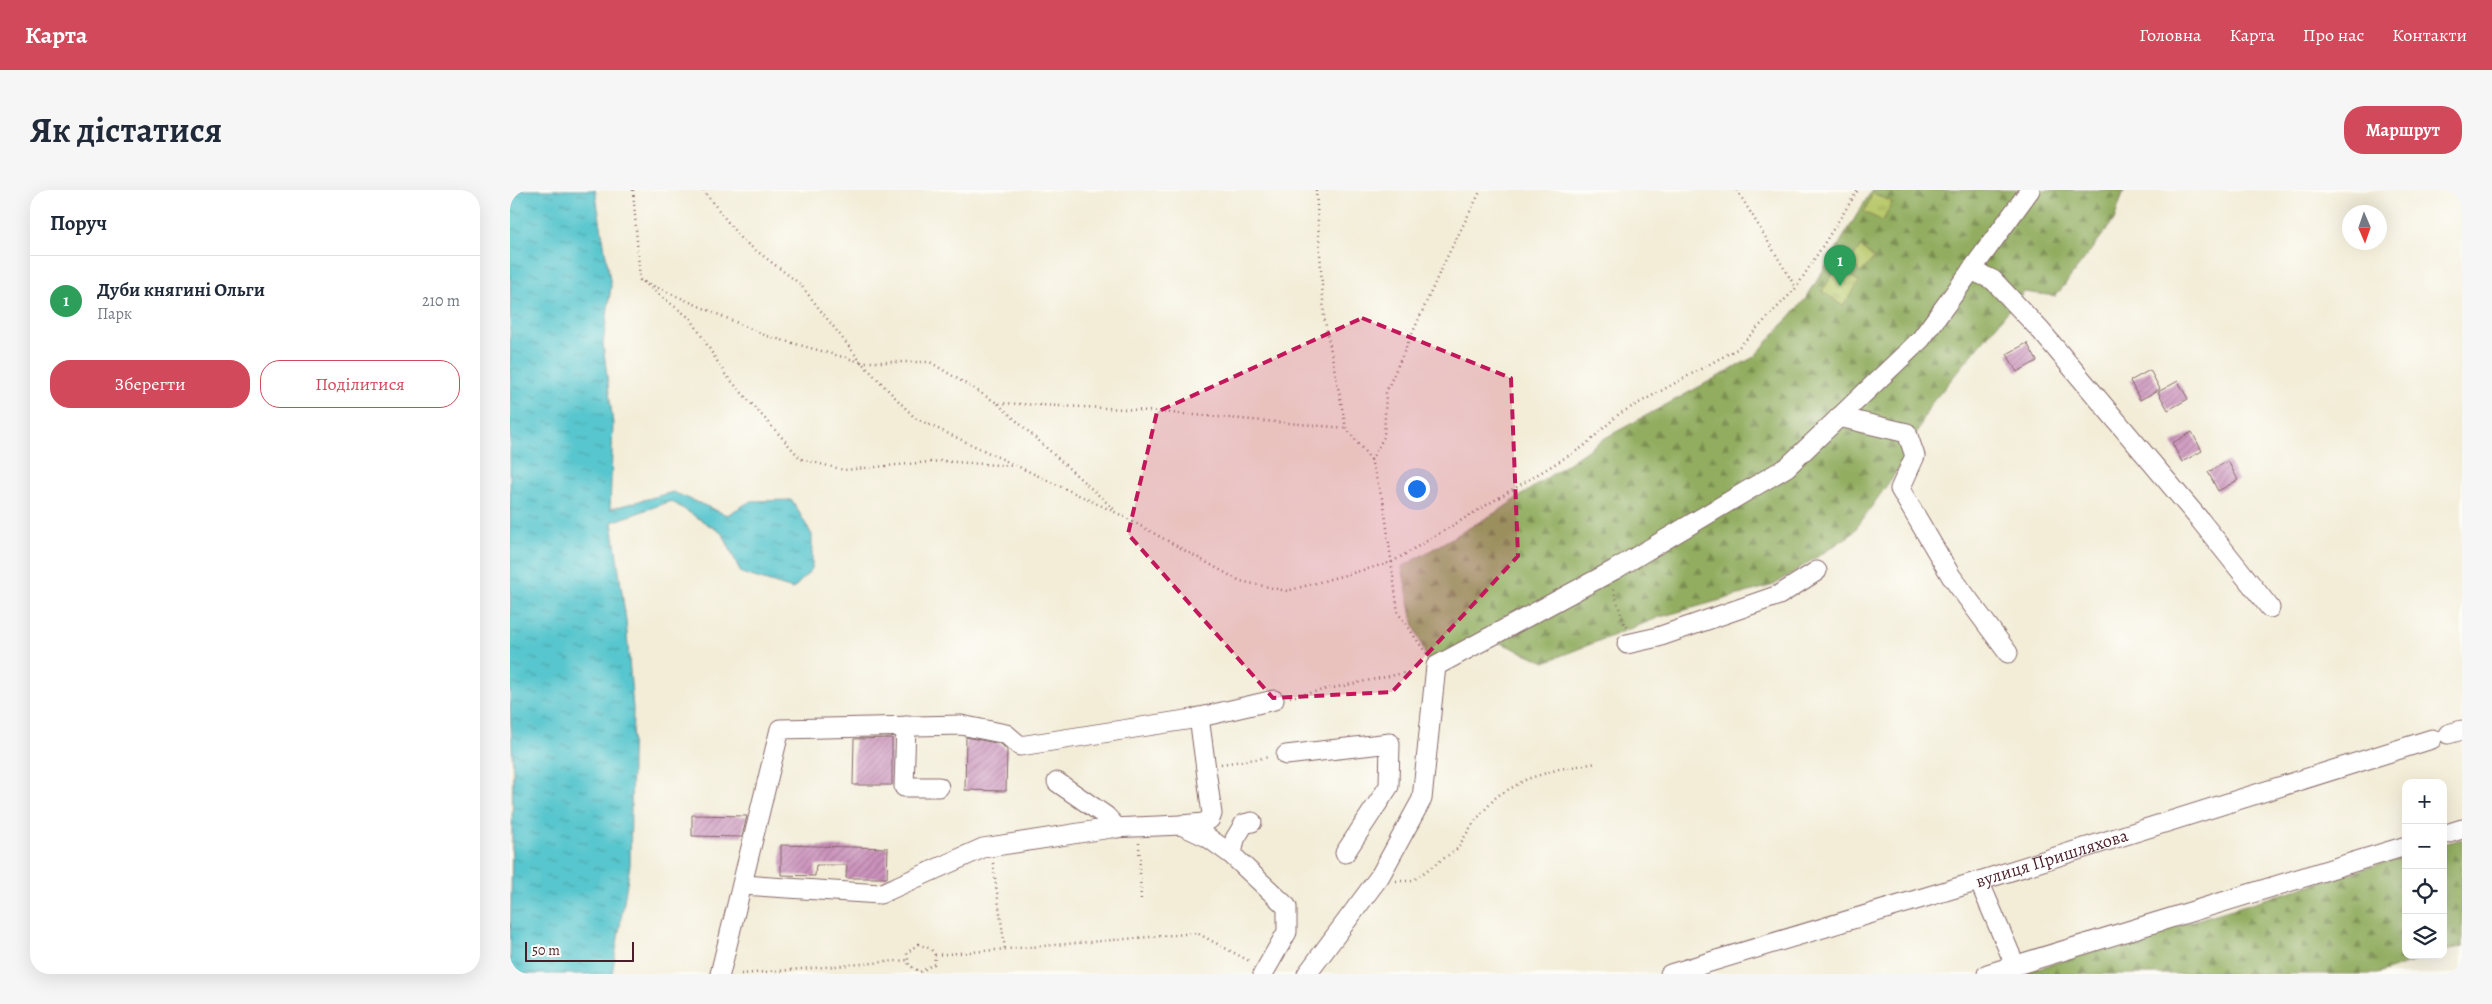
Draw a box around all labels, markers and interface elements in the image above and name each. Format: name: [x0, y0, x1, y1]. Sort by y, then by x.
text: Карта: [25, 19, 87, 51]
text: Головна: [2139, 23, 2201, 47]
text: Карта: [2229, 23, 2275, 47]
text: Про нас: [2303, 23, 2364, 47]
text: Контакти: [2392, 23, 2467, 47]
text: Як дістатися: [30, 106, 222, 154]
button: Маршрут: [2344, 106, 2462, 154]
north arrow: [2342, 205, 2387, 250]
text: Поруч: [50, 209, 107, 237]
pin: 1: [1824, 245, 1856, 286]
text: Дуби княгині Ольги: [97, 277, 265, 303]
text: 1: [63, 290, 69, 312]
text: 210 m: [422, 290, 460, 312]
text: Парк: [97, 303, 132, 325]
button: Зберегти: [50, 360, 250, 408]
button: Поділитися: [260, 360, 460, 408]
your location: [1404, 476, 1430, 502]
map controls: [2402, 779, 2447, 959]
button: +: [2402, 779, 2447, 824]
street label: вулиця Пришляхова: [1973, 823, 2132, 893]
button: −: [2402, 824, 2447, 869]
button: locate: [2402, 869, 2447, 914]
button: layers: [2402, 914, 2447, 959]
scale bar: [525, 939, 634, 962]
text: 50 m: [532, 941, 560, 960]

